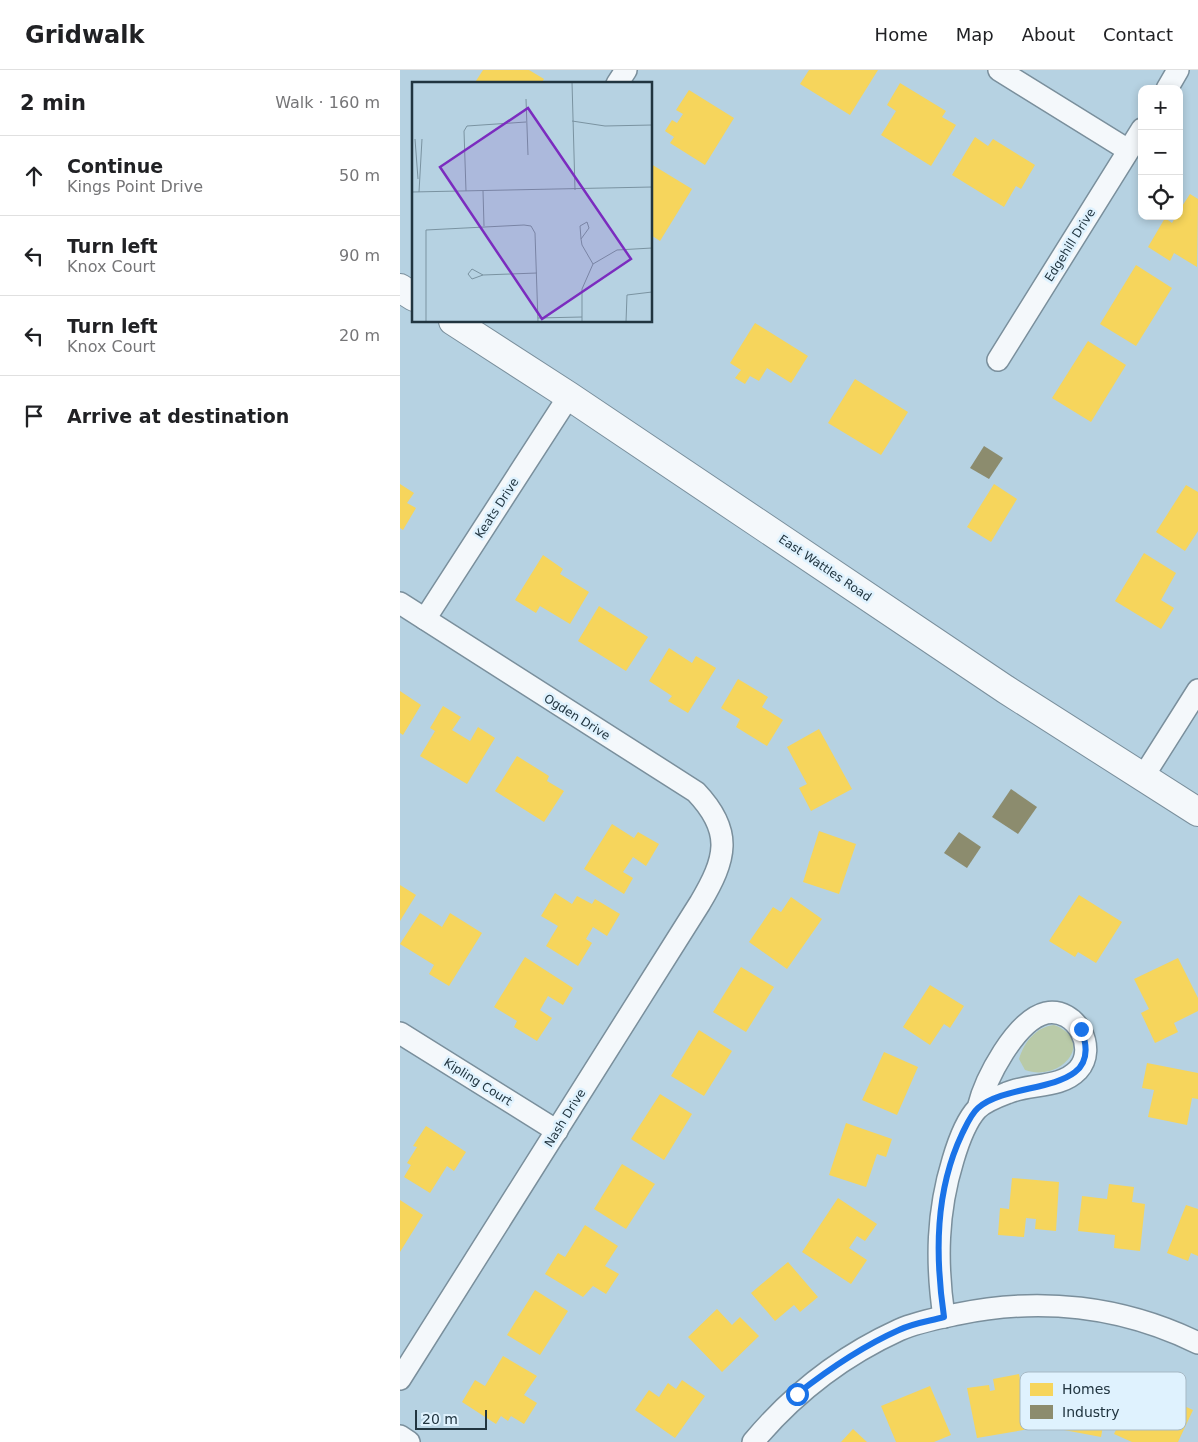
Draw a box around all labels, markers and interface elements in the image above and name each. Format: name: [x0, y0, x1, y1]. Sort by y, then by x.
text: Gridwalk: [25, 21, 145, 49]
text: Home: [875, 24, 928, 45]
text: Map: [956, 24, 994, 45]
text: About: [1022, 24, 1075, 45]
text: Contact: [1103, 24, 1173, 45]
inset map: [412, 82, 652, 322]
map controls: [1138, 85, 1183, 220]
button: +: [1138, 85, 1183, 130]
text: 2 min: [20, 91, 86, 115]
text: Walk · 160 m: [275, 93, 380, 112]
button: −: [1138, 130, 1183, 175]
text: Continue: [67, 155, 163, 177]
icon: ahead: [20, 162, 48, 190]
text: 50 m: [339, 166, 380, 185]
button: locate: [1138, 175, 1183, 220]
text: Kings Point Drive: [67, 177, 203, 196]
street label: Edgehill Drive: [1042, 206, 1098, 284]
text: Turn left: [67, 235, 158, 257]
icon: left: [20, 242, 48, 270]
text: 90 m: [339, 246, 380, 265]
text: Knox Court: [67, 257, 155, 276]
text: Turn left: [67, 315, 158, 337]
icon: left: [20, 322, 48, 350]
text: 20 m: [339, 326, 380, 345]
text: Knox Court: [67, 337, 155, 356]
icon: arrive: [20, 402, 48, 430]
text: Arrive at destination: [67, 405, 289, 427]
street label: Keats Drive: [472, 475, 522, 541]
street label: East Wattles Road: [776, 532, 874, 604]
street label: Ogden Drive: [541, 691, 613, 743]
route end: [1070, 1018, 1093, 1041]
street label: Kipling Court: [441, 1056, 515, 1109]
street label: Nash Drive: [542, 1086, 588, 1150]
legend: [1020, 1372, 1186, 1430]
text: Homes: [1062, 1381, 1111, 1397]
route start: [786, 1383, 809, 1406]
text: Industry: [1062, 1404, 1120, 1420]
scale bar: [415, 1407, 488, 1430]
text: 20 m: [422, 1411, 458, 1427]

